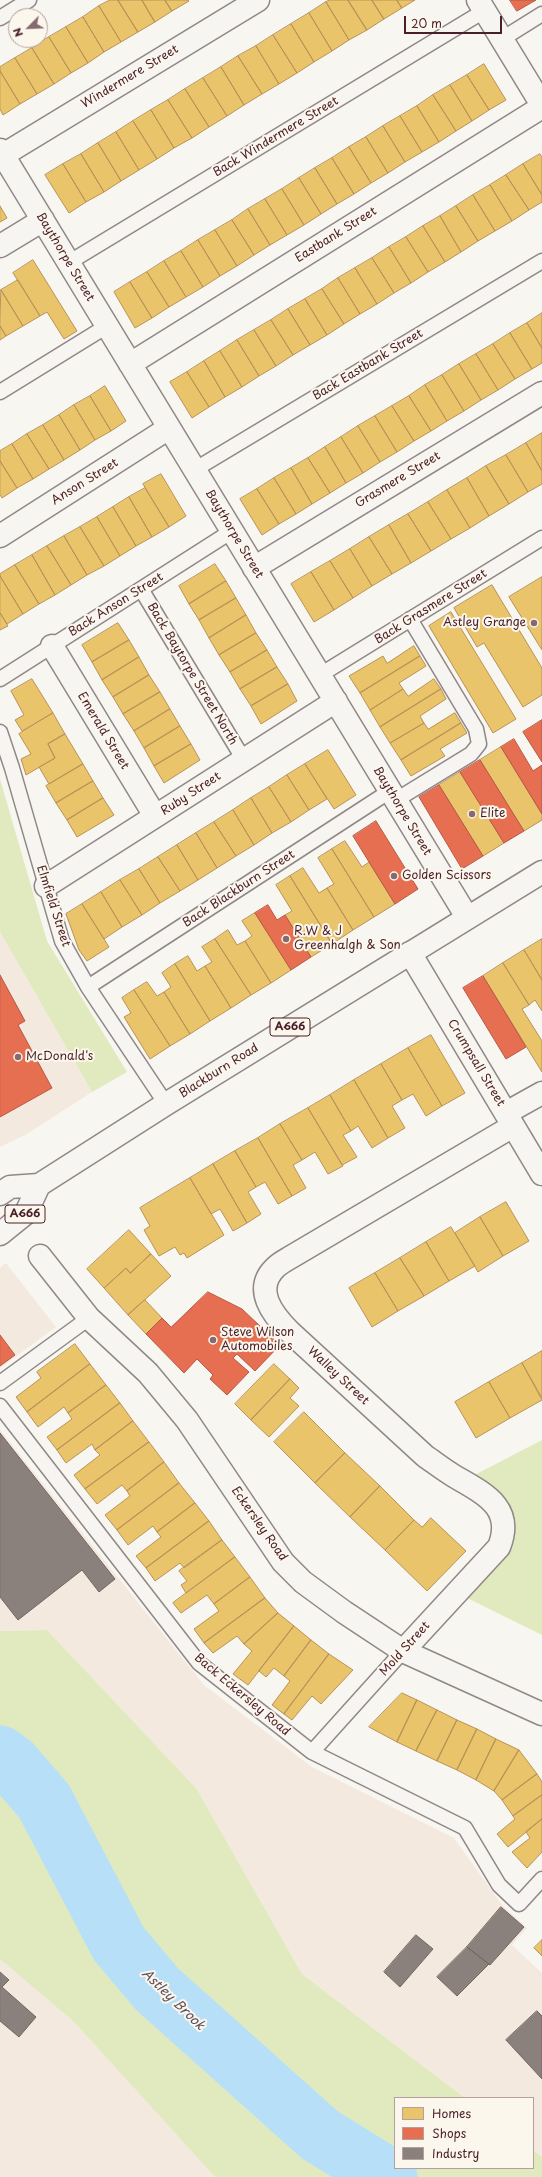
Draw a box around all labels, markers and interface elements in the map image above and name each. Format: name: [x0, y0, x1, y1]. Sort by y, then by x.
north arrow: [8, 8, 48, 48]
scale bar: [406, 8, 504, 34]
text: 20 m: [411, 14, 442, 32]
text: N: [8, 25, 27, 40]
street label: Windermere Street: [79, 42, 181, 112]
street label: Back Windermere Street: [211, 94, 341, 180]
street label: Eastbank Street: [293, 204, 379, 266]
street label: Baythorpe Street: [33, 210, 97, 304]
street label: Back Eastbank Street: [310, 326, 426, 404]
street label: Grasmere Street: [353, 449, 443, 511]
street label: Anson Street: [49, 456, 121, 508]
street label: Baythorpe Street: [202, 487, 266, 581]
street label: Back Grasmere Street: [372, 567, 490, 647]
street label: Back Anson Street: [66, 570, 166, 640]
street label: Back Baytorpe Street North: [144, 600, 240, 748]
place label: Astley Grange: [443, 616, 526, 630]
marker: Astley Grange: [529, 618, 539, 628]
street label: Emerald Street: [74, 690, 132, 772]
street label: Baythorpe Street: [370, 764, 434, 858]
street label: Ruby Street: [158, 769, 224, 819]
place label: Elite: [480, 807, 505, 821]
marker: Elite: [467, 809, 477, 819]
street label: Back Blackburn Street: [180, 847, 298, 931]
street label: Elmfield Street: [33, 863, 73, 949]
place label: Golden Scissors: [402, 869, 491, 883]
marker: Golden Scissors: [389, 871, 399, 881]
place label: R.W & J Greenhalgh & Son: [294, 925, 401, 953]
marker: R.W & J Greenhalgh & Son: [281, 934, 291, 944]
street label: Crumpsall Street: [444, 1017, 508, 1109]
road number: A666: [270, 1018, 310, 1036]
street label: Blackburn Road: [177, 1041, 261, 1101]
place label: McDonald's: [26, 1050, 93, 1064]
marker: McDonald's: [13, 1052, 23, 1062]
road number: A666: [5, 1205, 45, 1223]
place label: Steve Wilson Automobiles: [221, 1326, 294, 1354]
marker: Steve Wilson Automobiles: [208, 1335, 218, 1345]
street label: Walley Street: [304, 1344, 372, 1408]
street label: Eckersley Road: [228, 1484, 290, 1564]
street label: Mold Street: [377, 1619, 433, 1679]
street label: Back Eckersley Road: [191, 1651, 293, 1739]
water label: Astley Brook: [138, 1966, 208, 2034]
legend: [394, 2097, 534, 2169]
text: Homes: [432, 2104, 471, 2122]
text: Shops: [432, 2124, 466, 2142]
text: Industry: [432, 2144, 479, 2162]

